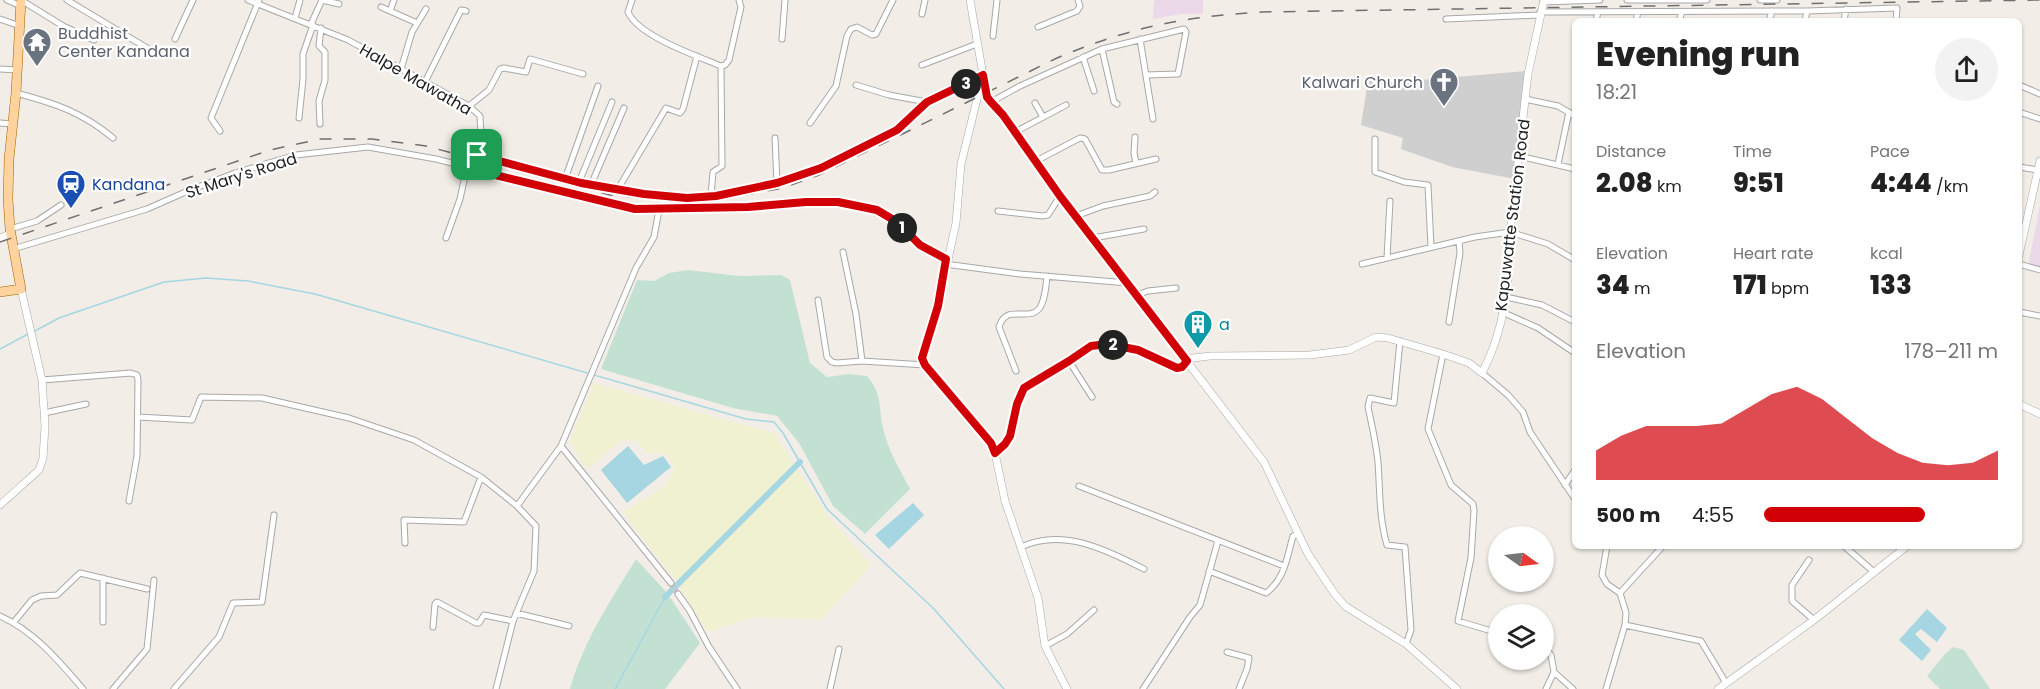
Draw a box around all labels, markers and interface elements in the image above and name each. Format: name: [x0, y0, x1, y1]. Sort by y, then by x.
place label: Buddhist Center Kandana: [58, 22, 190, 63]
temple icon: Buddhist Center Kandana: [21, 26, 53, 68]
text: Evening run: [1596, 31, 1800, 78]
street label: Halpe Mawatha: [355, 38, 476, 121]
button: share: [1935, 38, 1998, 101]
church icon: Kalwari Church: [1428, 66, 1460, 108]
pin: 3: [951, 69, 981, 99]
place label: Kalwari Church: [1302, 71, 1423, 94]
text: 3: [961, 72, 971, 95]
text: 18:21: [1596, 78, 1637, 106]
street label: Kapuwatte Station Road: [1489, 118, 1536, 312]
pin: [451, 129, 502, 180]
icon: arrive: [460, 138, 493, 171]
text: Distance: [1596, 140, 1666, 163]
text: Time: [1733, 140, 1772, 163]
text: Pace: [1870, 140, 1910, 163]
street label: St Mary's Road: [183, 147, 300, 204]
text: 2.08: [1596, 165, 1653, 201]
text: 9:51: [1733, 165, 1784, 201]
text: 4:44: [1870, 165, 1932, 201]
station icon: Kandana: [55, 168, 87, 210]
place label: Kandana: [92, 173, 165, 196]
text: km: [1653, 175, 1682, 198]
text: /km: [1932, 175, 1968, 198]
pin: 1: [887, 213, 917, 243]
text: 1: [899, 216, 905, 239]
text: Elevation: [1596, 242, 1668, 265]
text: Heart rate: [1733, 242, 1813, 265]
text: kcal: [1870, 242, 1903, 265]
text: 34: [1596, 267, 1630, 303]
text: 171: [1733, 267, 1767, 303]
text: 133: [1870, 267, 1912, 303]
text: m: [1630, 277, 1651, 300]
text: bpm: [1767, 277, 1809, 300]
building icon: a: [1182, 308, 1214, 350]
place label: a: [1219, 313, 1230, 336]
pin: 2: [1098, 330, 1128, 360]
text: 2: [1108, 333, 1118, 356]
text: Elevation: [1596, 337, 1686, 365]
text: 178–211 m: [1904, 337, 1998, 365]
text: 500 m: [1596, 501, 1661, 529]
text: 4:55: [1692, 501, 1734, 529]
north arrow: [1488, 526, 1554, 592]
map controls: [1488, 526, 1554, 670]
button: layers: [1488, 604, 1554, 670]

